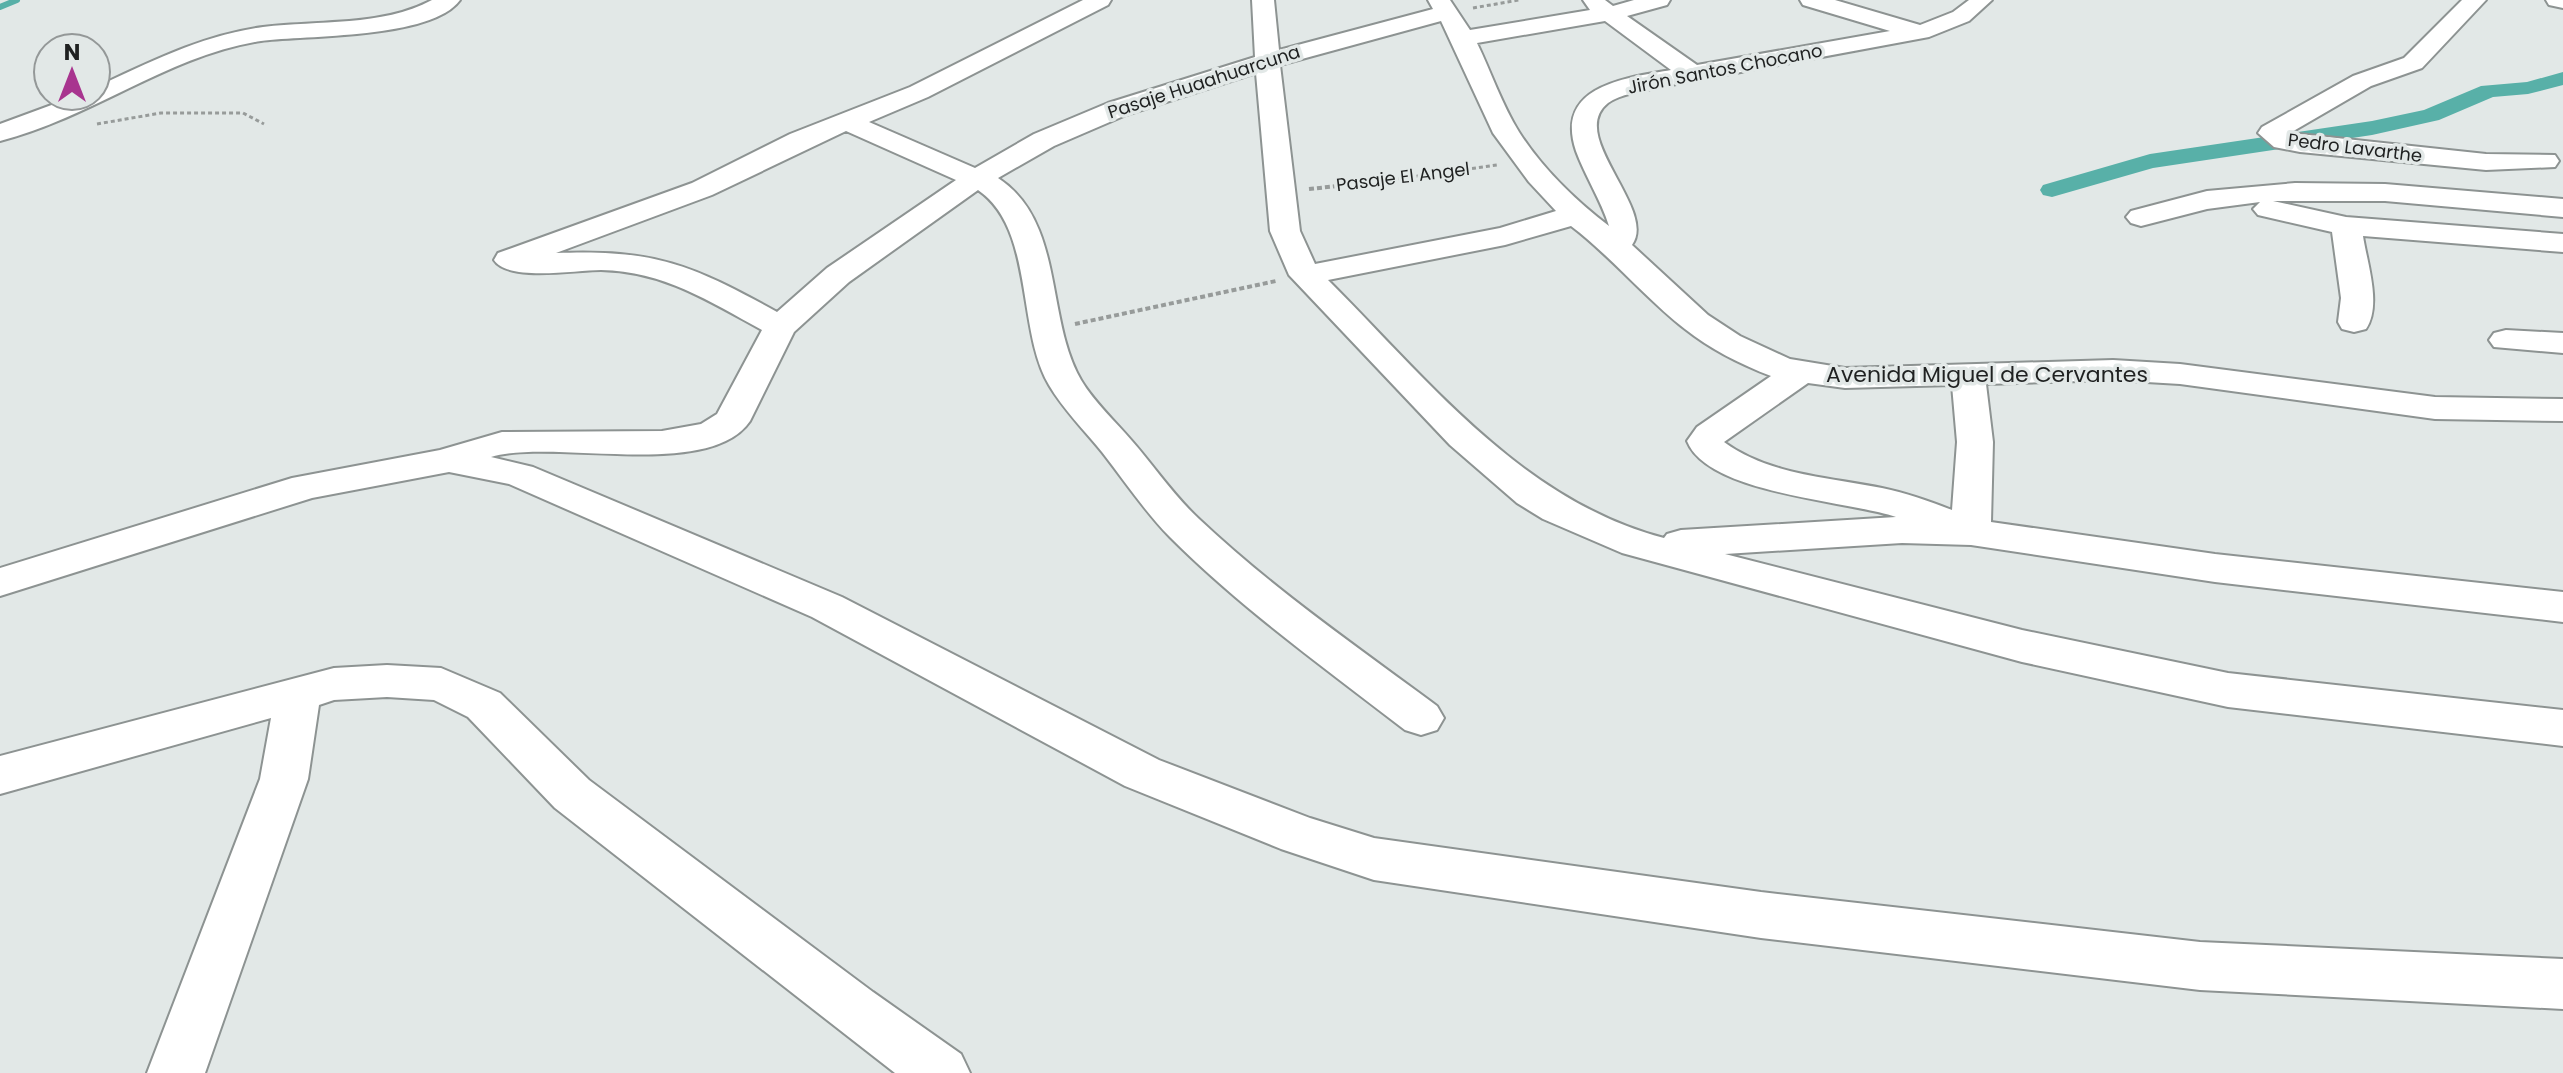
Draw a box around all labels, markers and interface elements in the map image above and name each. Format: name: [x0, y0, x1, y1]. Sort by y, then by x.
north arrow: [32, 32, 112, 112]
text: N: [64, 37, 80, 68]
street label: Jirón Santos Chocano: [1625, 37, 1825, 100]
street label: Pasaje Huaahuarcuna: [1104, 39, 1303, 124]
street label: Pedro Lavarthe: [2287, 127, 2424, 168]
street label: Pasaje El Angel: [1335, 156, 1471, 197]
street label: Avenida Miguel de Cervantes: [1826, 359, 2148, 390]

